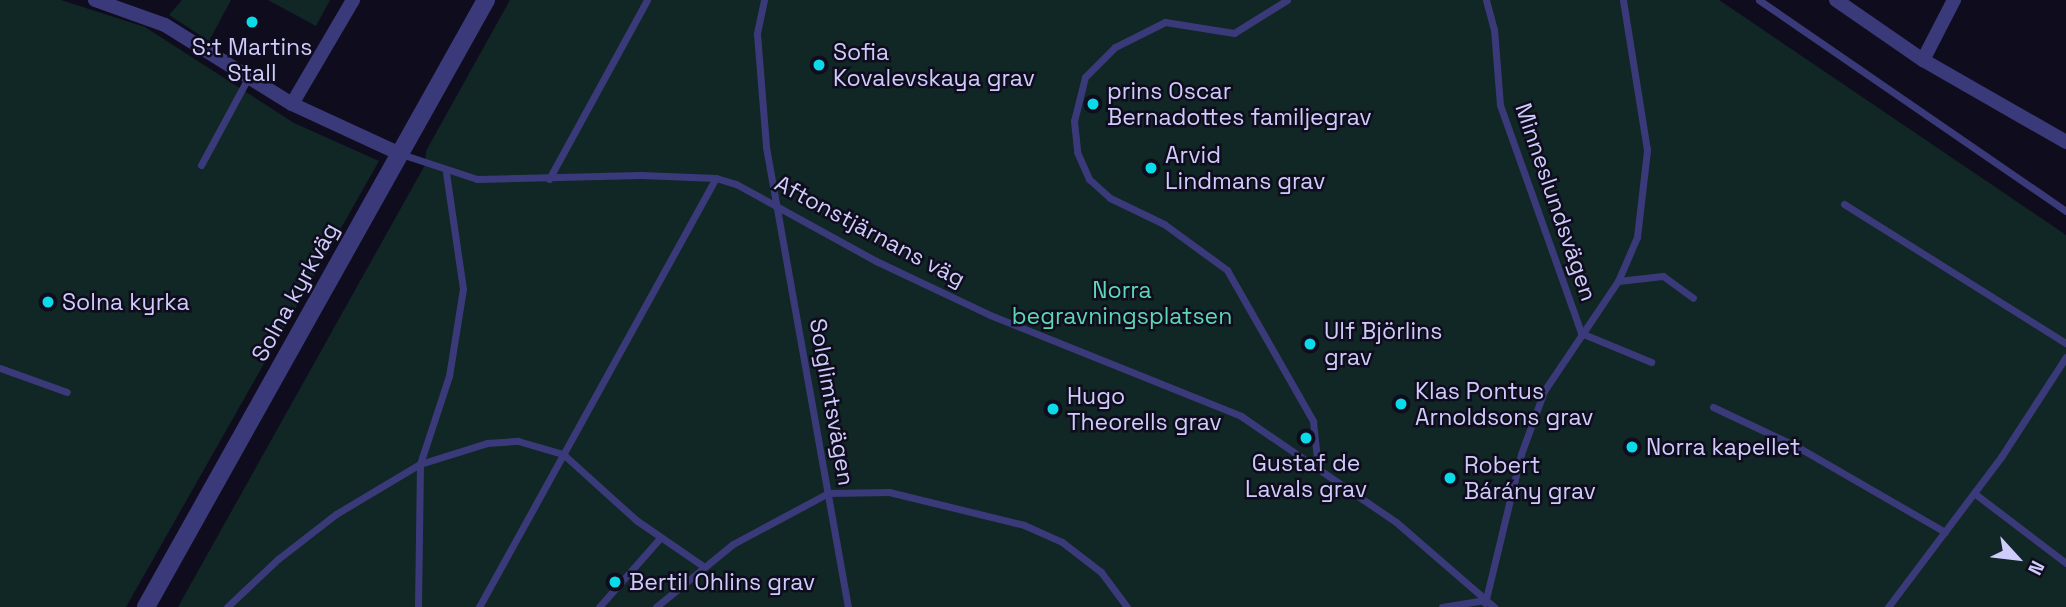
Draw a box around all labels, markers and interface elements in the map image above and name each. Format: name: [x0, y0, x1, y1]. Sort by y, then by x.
marker: S:t Martins Stall: [244, 14, 260, 30]
place label: S:t Martins Stall: [192, 33, 312, 87]
place label: Sofia Kovalevskaya grav: [833, 38, 1035, 92]
marker: Sofia Kovalevskaya grav: [811, 57, 827, 73]
place label: prins Oscar Bernadottes familjegrav: [1107, 77, 1372, 131]
marker: prins Oscar Bernadottes familjegrav: [1085, 96, 1101, 112]
street label: Minneslundsvägen: [1509, 100, 1603, 304]
place label: Arvid Lindmans grav: [1165, 141, 1325, 195]
marker: Arvid Lindmans grav: [1143, 160, 1159, 176]
street label: Aftonstjärnans väg: [770, 169, 970, 293]
street label: Solna kyrkväg: [246, 218, 344, 366]
park label: Norra begravningsplatsen: [1012, 276, 1232, 330]
place label: Solna kyrka: [62, 288, 190, 316]
marker: Solna kyrka: [40, 294, 56, 310]
street label: Solglimtsvägen: [804, 316, 860, 488]
place label: Ulf Björlins grav: [1324, 317, 1442, 371]
marker: Ulf Björlins grav: [1302, 336, 1318, 352]
place label: Klas Pontus Arnoldsons grav: [1415, 377, 1593, 431]
place label: Hugo Theorells grav: [1067, 382, 1222, 436]
marker: Klas Pontus Arnoldsons grav: [1393, 396, 1409, 412]
marker: Hugo Theorells grav: [1045, 401, 1061, 417]
marker: Gustaf de Lavals grav: [1298, 430, 1314, 446]
place label: Norra kapellet: [1646, 433, 1800, 461]
marker: Norra kapellet: [1624, 439, 1640, 455]
place label: Gustaf de Lavals grav: [1245, 449, 1367, 503]
place label: Robert Bárány grav: [1464, 451, 1596, 505]
marker: Robert Bárány grav: [1442, 470, 1458, 486]
north arrow: [1982, 523, 2052, 593]
text: N: [2022, 556, 2050, 579]
place label: Bertil Ohlins grav: [629, 568, 815, 596]
marker: Bertil Ohlins grav: [607, 574, 623, 590]

